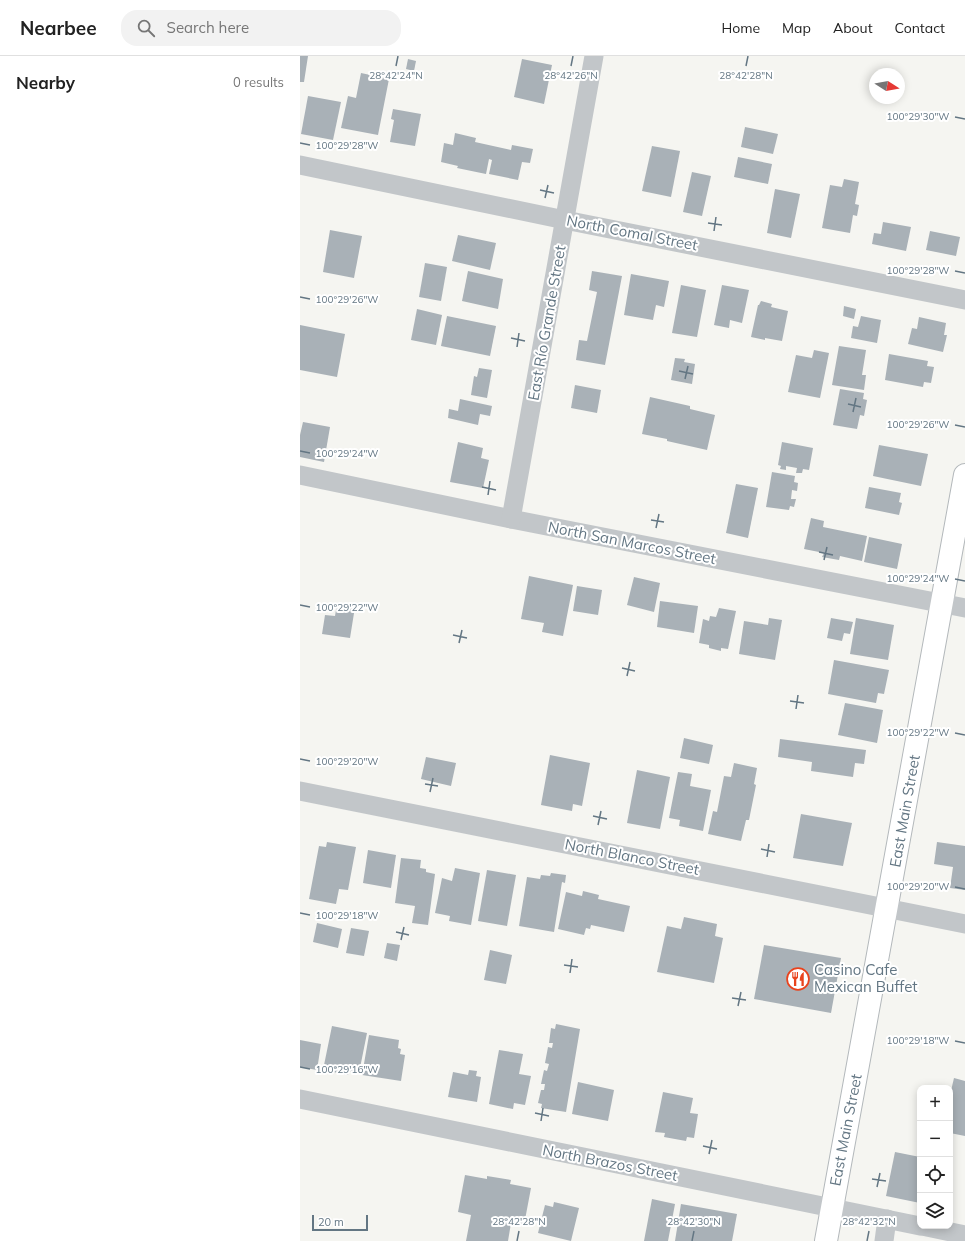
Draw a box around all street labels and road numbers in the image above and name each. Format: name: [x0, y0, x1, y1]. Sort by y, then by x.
street label: North Comal Street: [565, 210, 699, 255]
street label: East Río Grande Street: [523, 244, 570, 402]
street label: North San Marcos Street: [547, 517, 718, 568]
street label: East Main Street: [885, 753, 924, 869]
street label: North Blanco Street: [563, 834, 701, 879]
street label: East Main Street: [825, 1072, 866, 1188]
street label: North Brazos Street: [541, 1140, 679, 1185]

